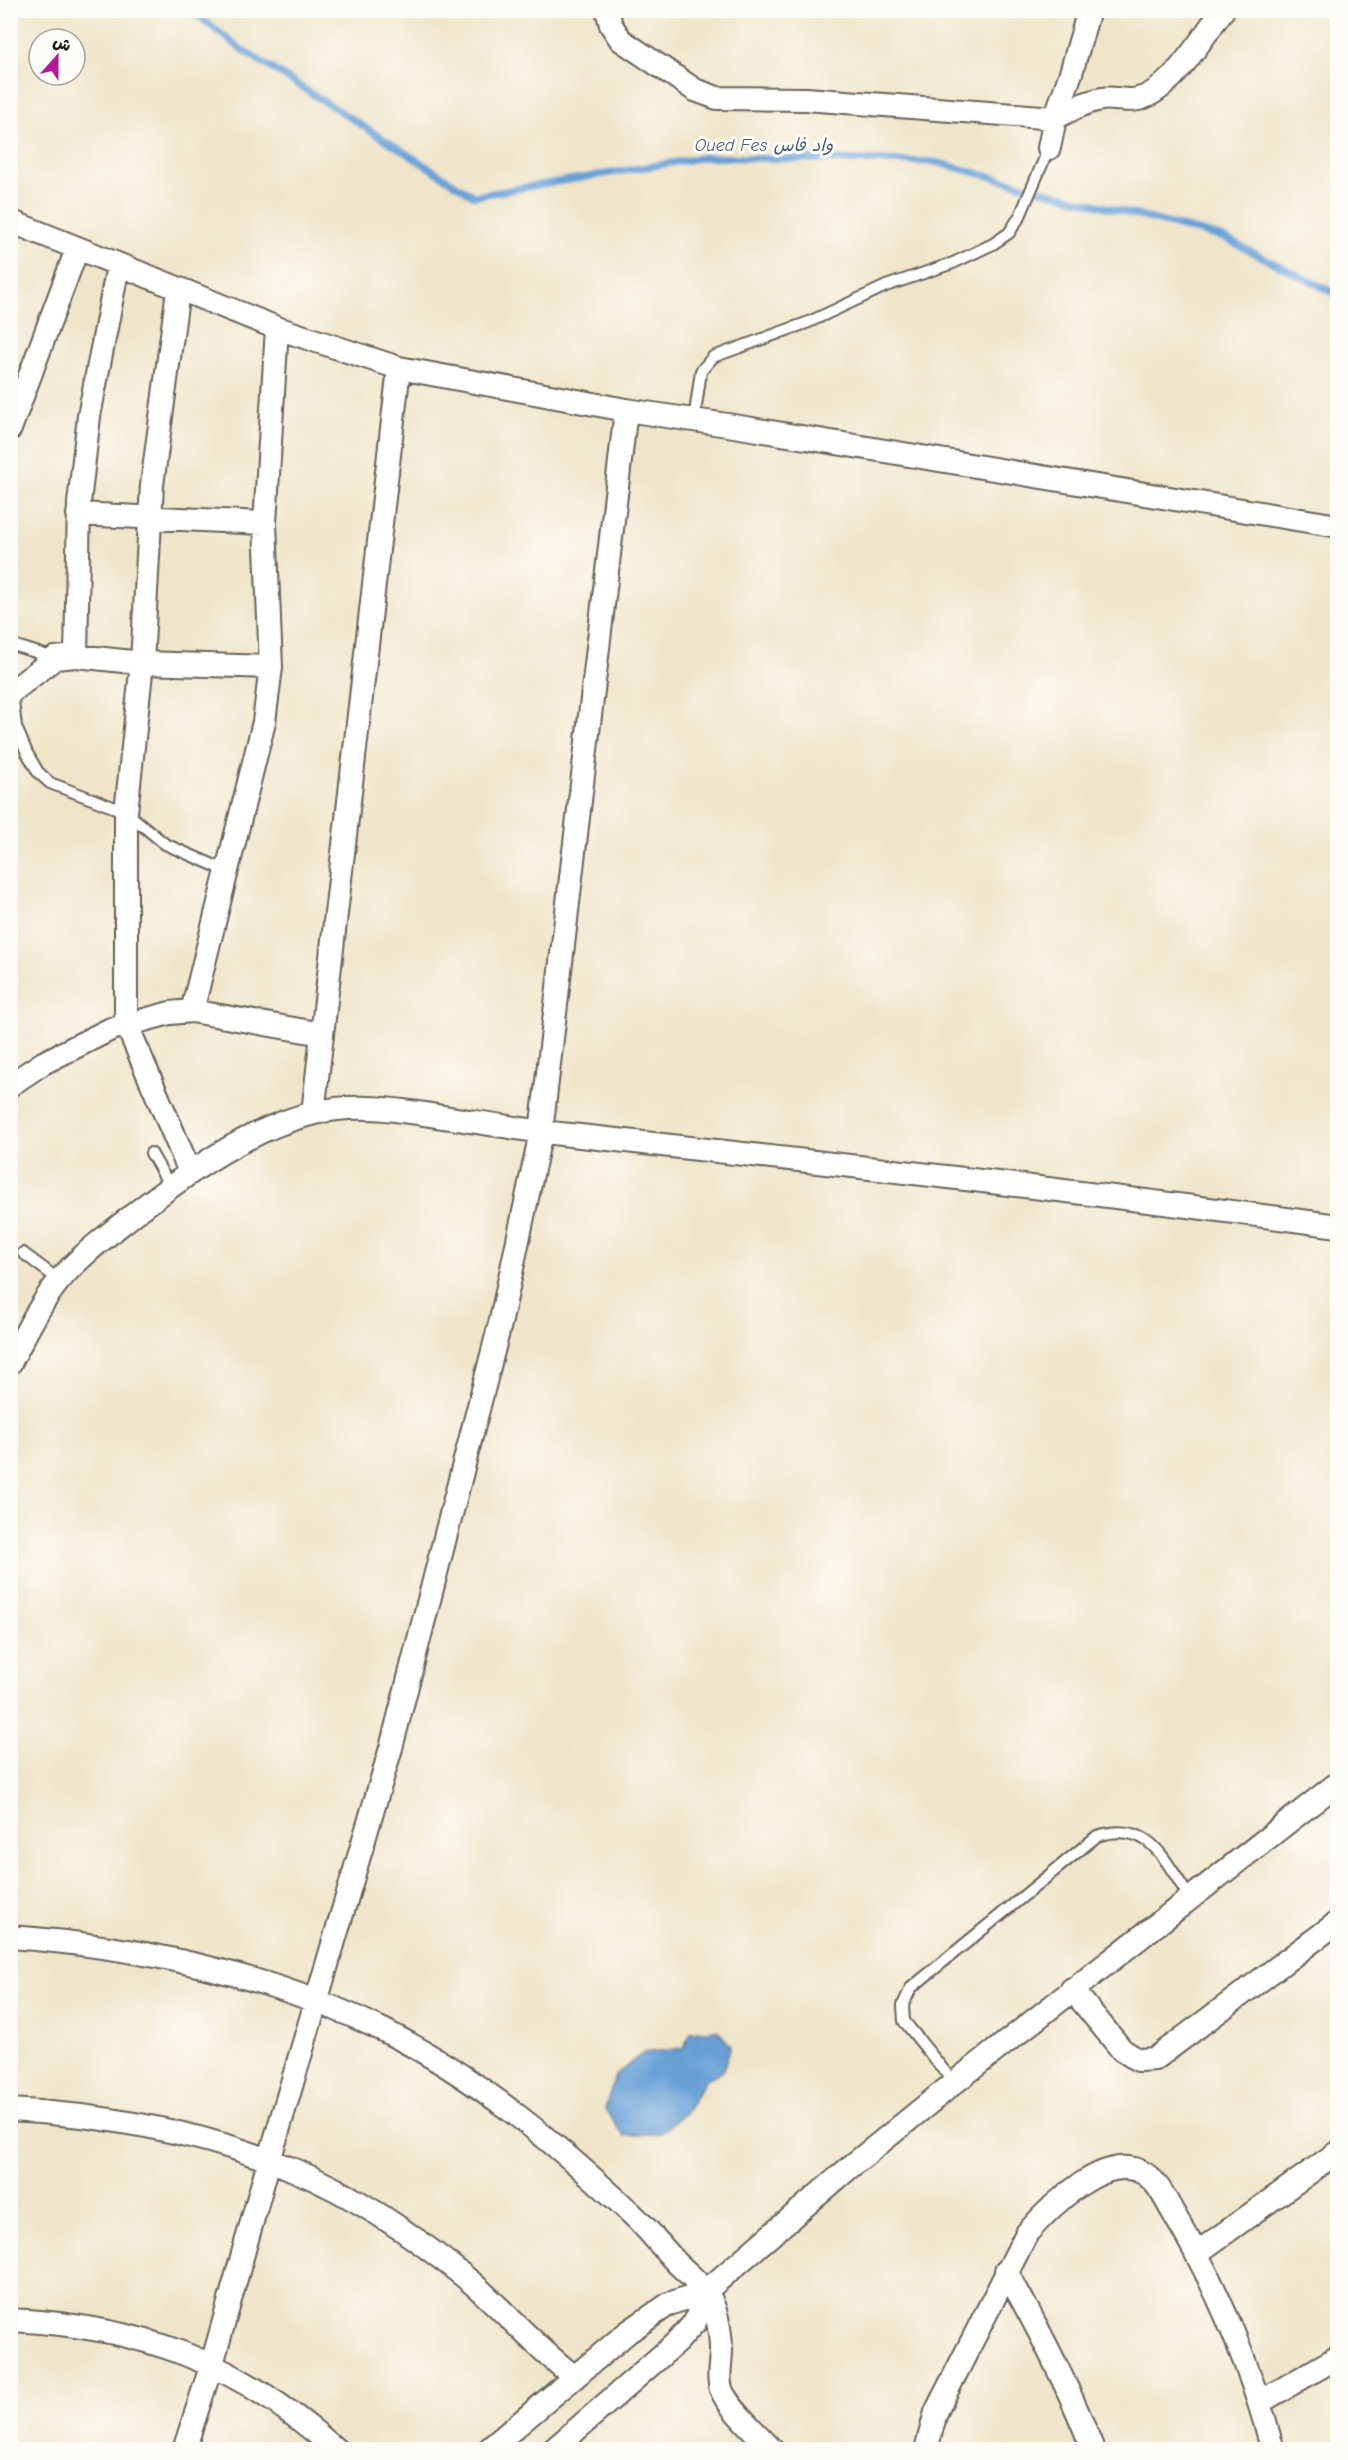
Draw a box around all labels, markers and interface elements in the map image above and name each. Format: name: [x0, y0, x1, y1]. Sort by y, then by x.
north arrow: [27, 27, 87, 87]
text: ش: [51, 32, 73, 55]
water label: Oued Fes واد فاس: [695, 135, 834, 156]

